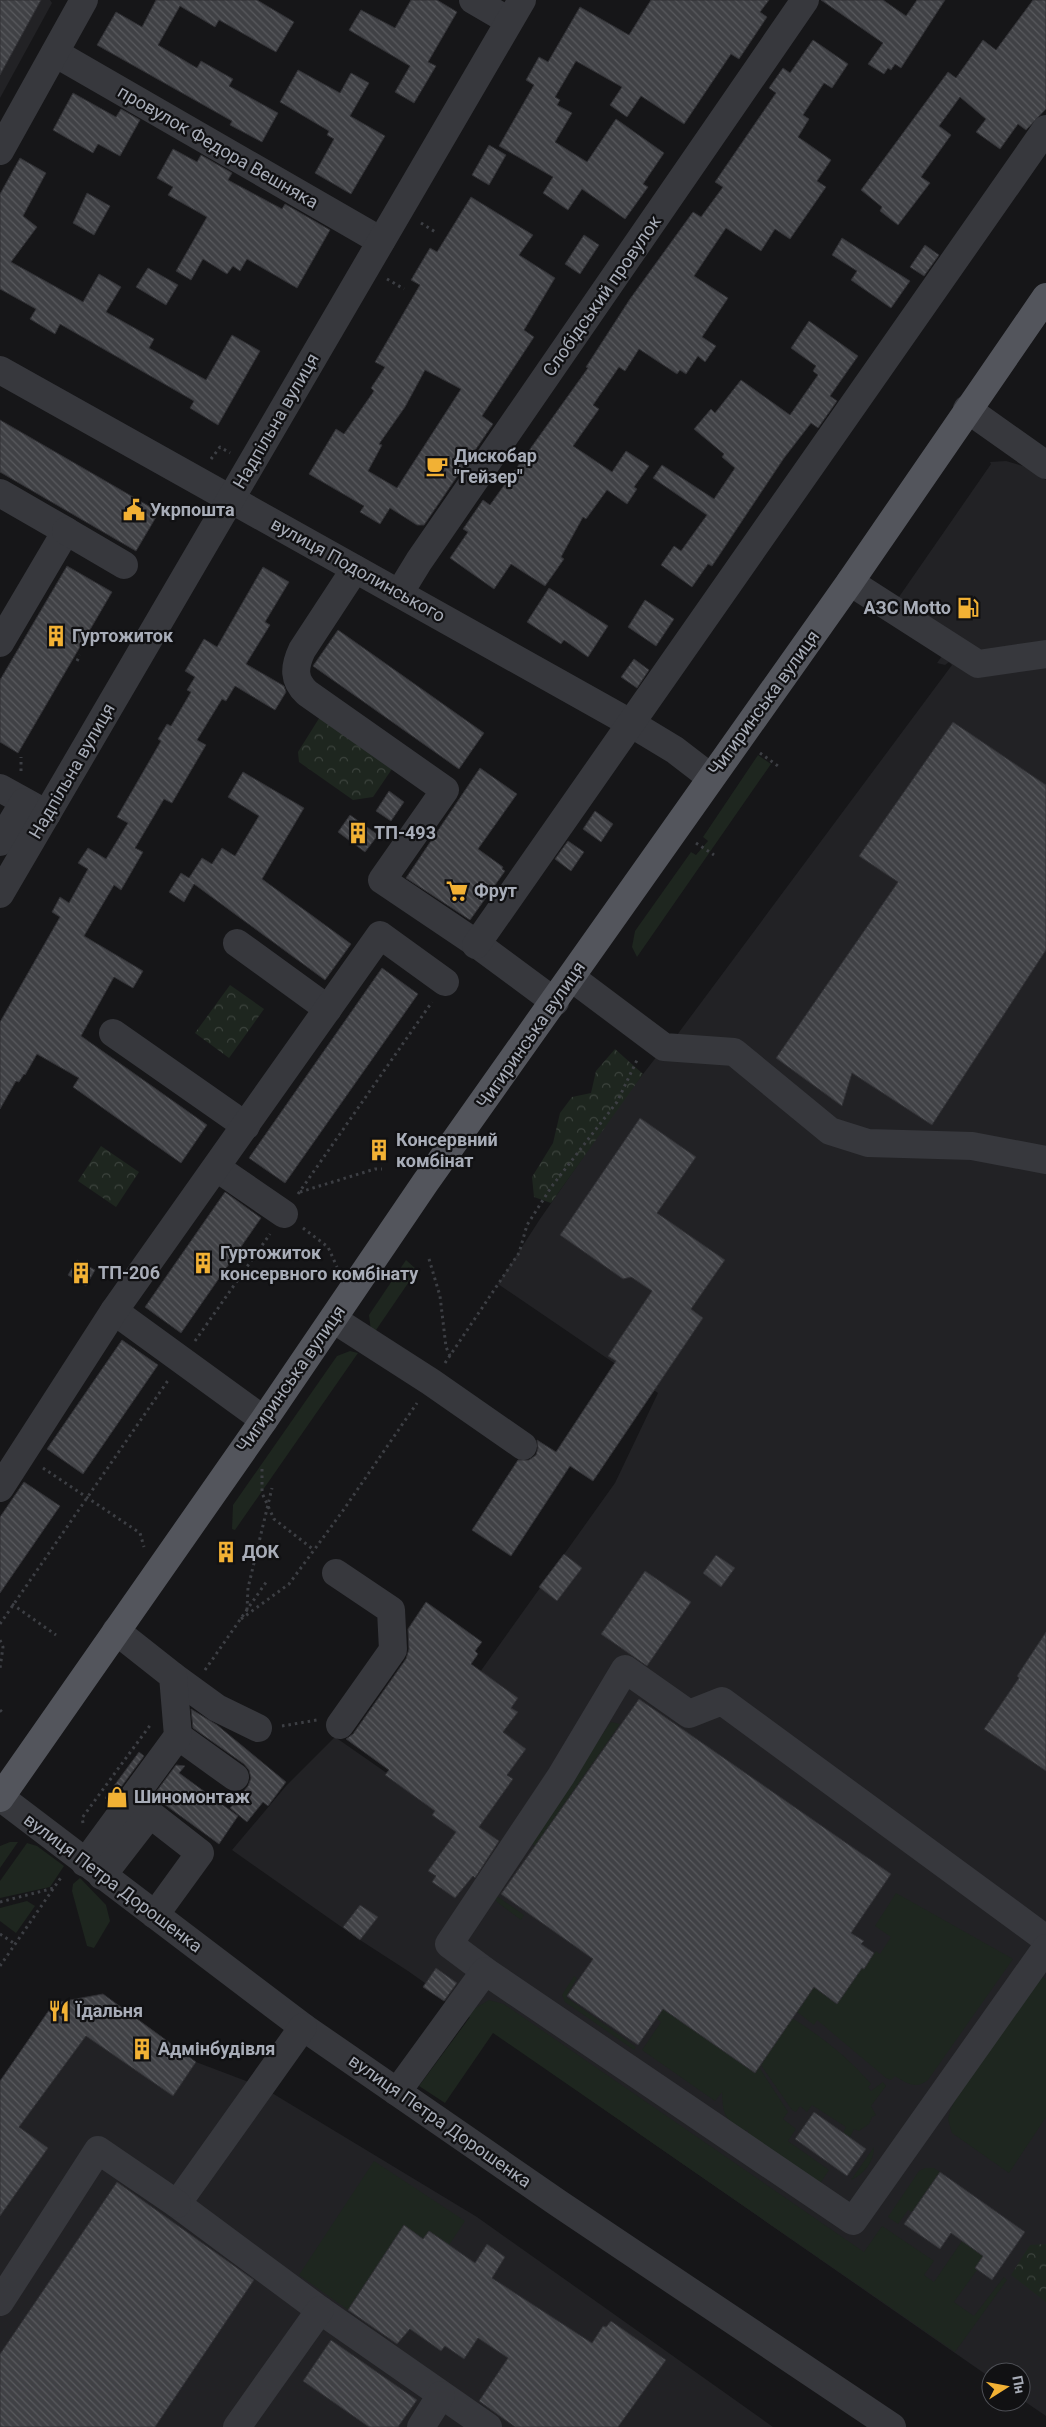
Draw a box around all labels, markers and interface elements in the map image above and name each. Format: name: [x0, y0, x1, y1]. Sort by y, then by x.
street label: провулок Федора Вешняка: [114, 80, 322, 213]
street label: Слобідський провулок: [538, 211, 665, 380]
street label: Надпільна вулиця: [228, 349, 323, 492]
place label: Дискобар "Гейзер": [454, 445, 537, 487]
cafe icon: Дискобар "Гейзер": [424, 453, 450, 479]
public building icon: Укрпошта: [121, 497, 147, 523]
place label: Укрпошта: [150, 499, 235, 520]
street label: вулиця Подолинського: [268, 513, 449, 626]
fuel station icon: АЗС Motto: [955, 595, 981, 621]
place label: АЗС Motto: [864, 597, 951, 618]
building icon: Гуртожиток: [43, 623, 69, 649]
place label: Гуртожиток: [72, 625, 174, 646]
street label: Чигиринська вулиця: [704, 626, 823, 779]
street label: Надпільна вулиця: [24, 699, 119, 842]
building icon: ТП-493: [345, 820, 371, 846]
place label: ТП-493: [374, 822, 436, 843]
supermarket icon: Фрут: [444, 878, 470, 904]
place label: Фрут: [474, 880, 517, 901]
street label: Чигиринська вулиця: [472, 957, 589, 1112]
place label: Консервний комбінат: [396, 1129, 498, 1171]
building icon: Консервний комбінат: [366, 1137, 392, 1163]
place label: Гуртожиток консервного комбінату: [220, 1242, 419, 1284]
building icon: Гуртожиток консервного комбінату: [190, 1250, 216, 1276]
building icon: ТП-206: [68, 1260, 94, 1286]
place label: ТП-206: [98, 1262, 160, 1283]
street label: Чигиринська вулиця: [232, 1301, 349, 1456]
building icon: ДОК: [213, 1539, 239, 1565]
place label: ДОК: [242, 1541, 280, 1562]
shop icon: Шиномонтаж: [104, 1784, 130, 1810]
place label: Шиномонтаж: [134, 1786, 250, 1807]
street label: вулиця Петра Дорошенка: [20, 1809, 207, 1957]
restaurant icon: Їдальня: [46, 1998, 72, 2024]
place label: Їдальня: [75, 2000, 143, 2021]
building icon: Адмінбудівля: [129, 2036, 155, 2062]
place label: Адмінбудівля: [158, 2038, 275, 2059]
street label: вулиця Петра Дорошенка: [345, 2050, 536, 2192]
north arrow: [981, 2362, 1031, 2412]
text: Пн: [1009, 2374, 1028, 2395]

